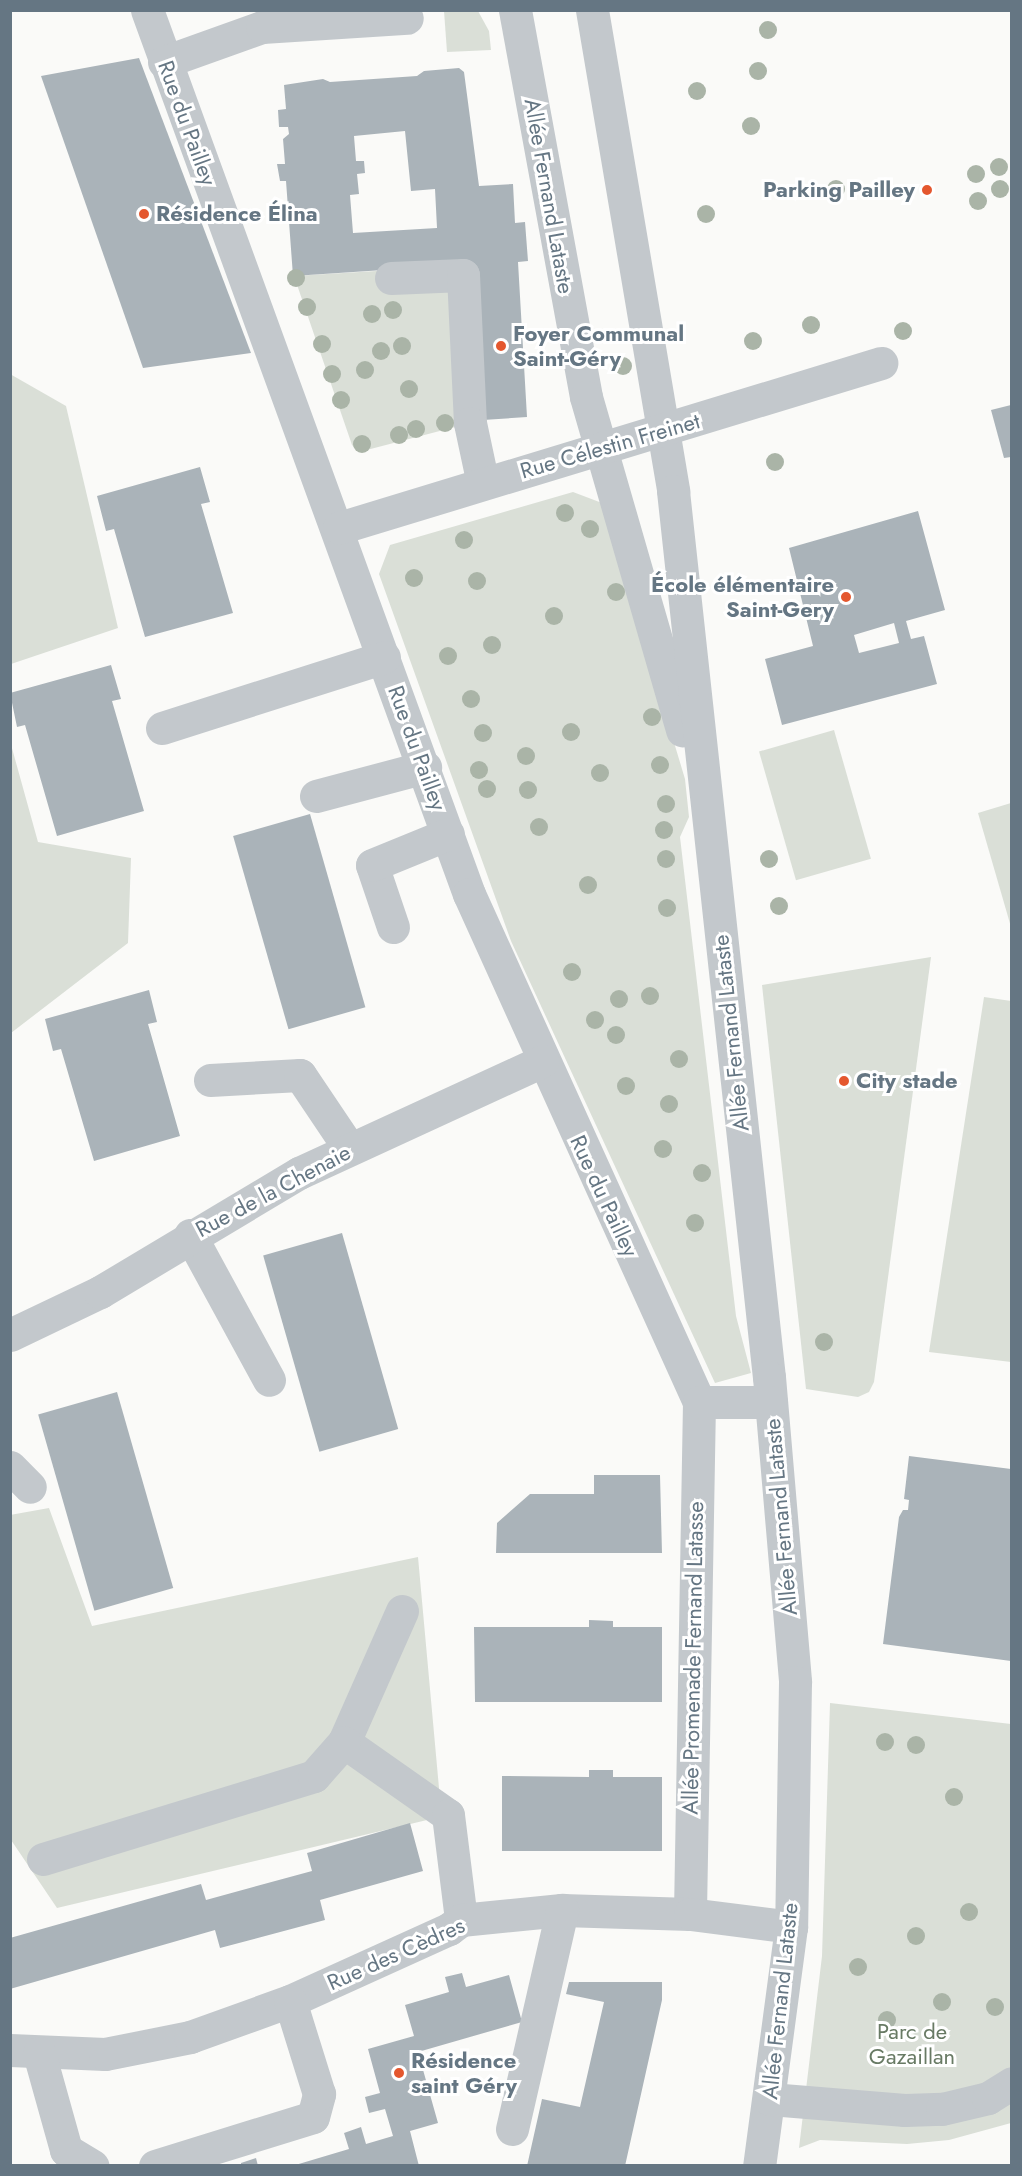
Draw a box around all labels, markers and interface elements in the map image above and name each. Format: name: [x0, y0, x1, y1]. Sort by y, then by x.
street label: Rue du Pailley: [152, 57, 222, 189]
street label: Allée Fernand Lataste: [519, 96, 579, 296]
place label: Parking Pailley: [763, 177, 915, 203]
marker: Parking Pailley: [920, 183, 934, 197]
place label: Résidence Élina: [156, 201, 318, 227]
marker: Résidence Élina: [137, 207, 151, 221]
place label: Foyer Communal Saint-Géry: [513, 320, 684, 372]
marker: Foyer Communal Saint-Géry: [494, 339, 508, 353]
street label: Rue Célestin Freinet: [517, 408, 703, 484]
place label: École élémentaire Saint-Gery: [651, 571, 834, 622]
marker: École élémentaire Saint-Gery: [839, 590, 853, 604]
street label: Rue du Pailley: [382, 682, 452, 814]
street label: Allée Fernand Lataste: [708, 933, 754, 1133]
place label: City stade: [856, 1068, 958, 1094]
marker: City stade: [837, 1074, 851, 1088]
street label: Rue du Pailley: [564, 1131, 644, 1261]
street label: Rue de la Chenaie: [191, 1139, 355, 1243]
street label: Allée Fernand Lataste: [759, 1417, 803, 1617]
street label: Allée Promenade Fernand Latasse: [677, 1501, 709, 1815]
street label: Allée Fernand Lataste: [757, 1901, 803, 2101]
street label: Rue des Cèdres: [323, 1912, 469, 1996]
park label: Parc de Gazaillan: [869, 2018, 955, 2070]
place label: Résidence saint Géry: [411, 2047, 517, 2098]
marker: Résidence saint Géry: [392, 2066, 406, 2080]

